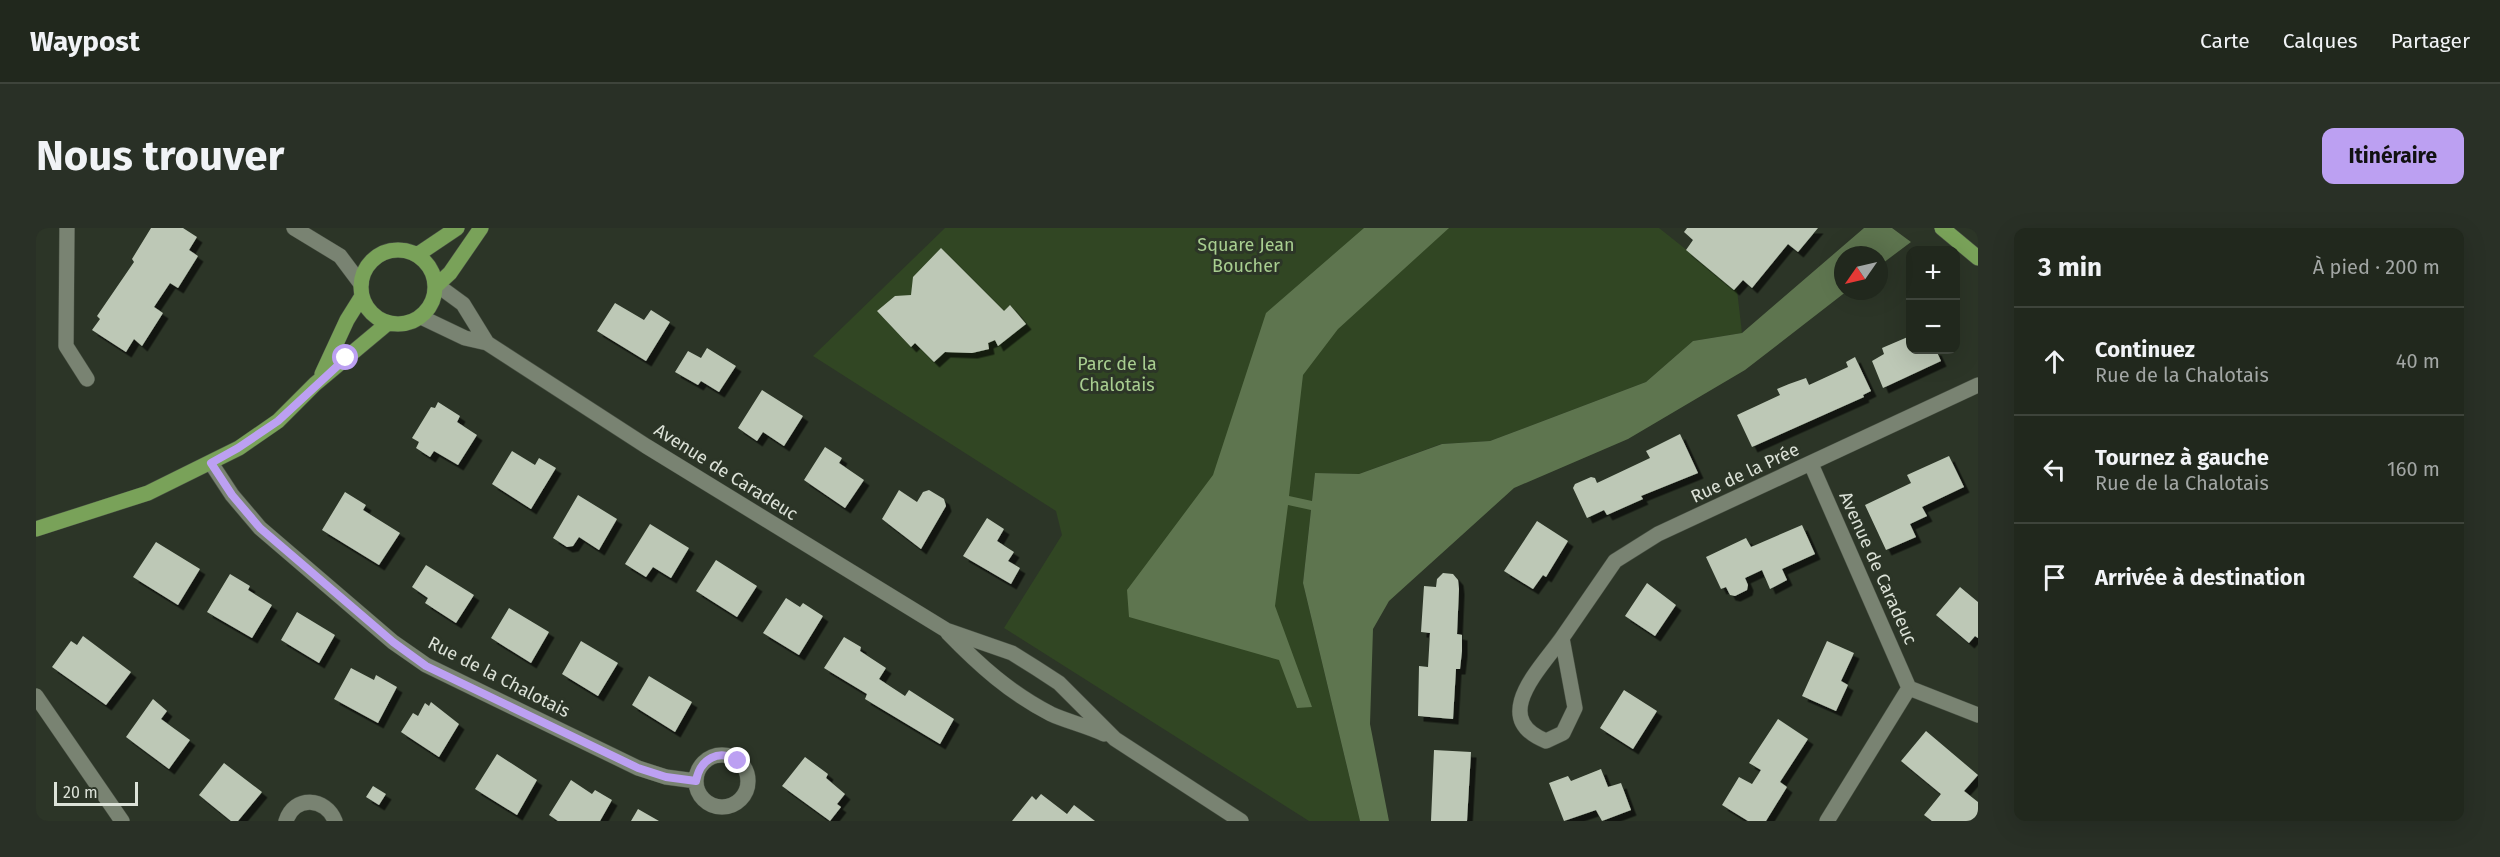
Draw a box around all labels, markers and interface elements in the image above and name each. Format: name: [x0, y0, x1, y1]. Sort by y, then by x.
text: Waypost: [30, 25, 140, 58]
text: Carte: [2200, 28, 2250, 54]
text: Calques: [2283, 28, 2358, 54]
text: Partager: [2391, 28, 2470, 54]
button: Itinéraire: [2322, 128, 2464, 184]
text: Nous trouver: [36, 131, 284, 181]
park label: Square Jean Boucher: [1197, 234, 1295, 277]
north arrow: [1834, 246, 1888, 300]
map controls: [1906, 246, 1960, 354]
button: +: [1906, 246, 1960, 300]
text: 3 min: [2038, 252, 2102, 283]
text: À pied · 200 m: [2313, 255, 2440, 279]
button: −: [1906, 300, 1960, 354]
text: Continuez: [2095, 336, 2195, 363]
route start: [332, 344, 358, 370]
icon: ahead: [2038, 345, 2071, 378]
text: 40 m: [2396, 349, 2440, 373]
park label: Parc de la Chalotais: [1077, 353, 1157, 396]
text: Rue de la Chalotais: [2095, 363, 2269, 387]
street label: Avenue de Caradeuc: [650, 419, 802, 525]
street label: Rue de la Prée: [1687, 438, 1803, 508]
text: Tournez à gauche: [2095, 444, 2269, 471]
icon: left: [2038, 453, 2071, 486]
text: 160 m: [2387, 457, 2440, 481]
text: Rue de la Chalotais: [2095, 471, 2269, 495]
street label: Avenue de Caradeuc: [1834, 488, 1922, 648]
icon: arrive: [2038, 561, 2071, 594]
text: Arrivée à destination: [2095, 564, 2305, 591]
street label: Rue de la Chalotais: [424, 632, 574, 722]
route end: [724, 747, 750, 773]
scale bar: [54, 779, 138, 806]
text: 20 m: [63, 783, 98, 802]

